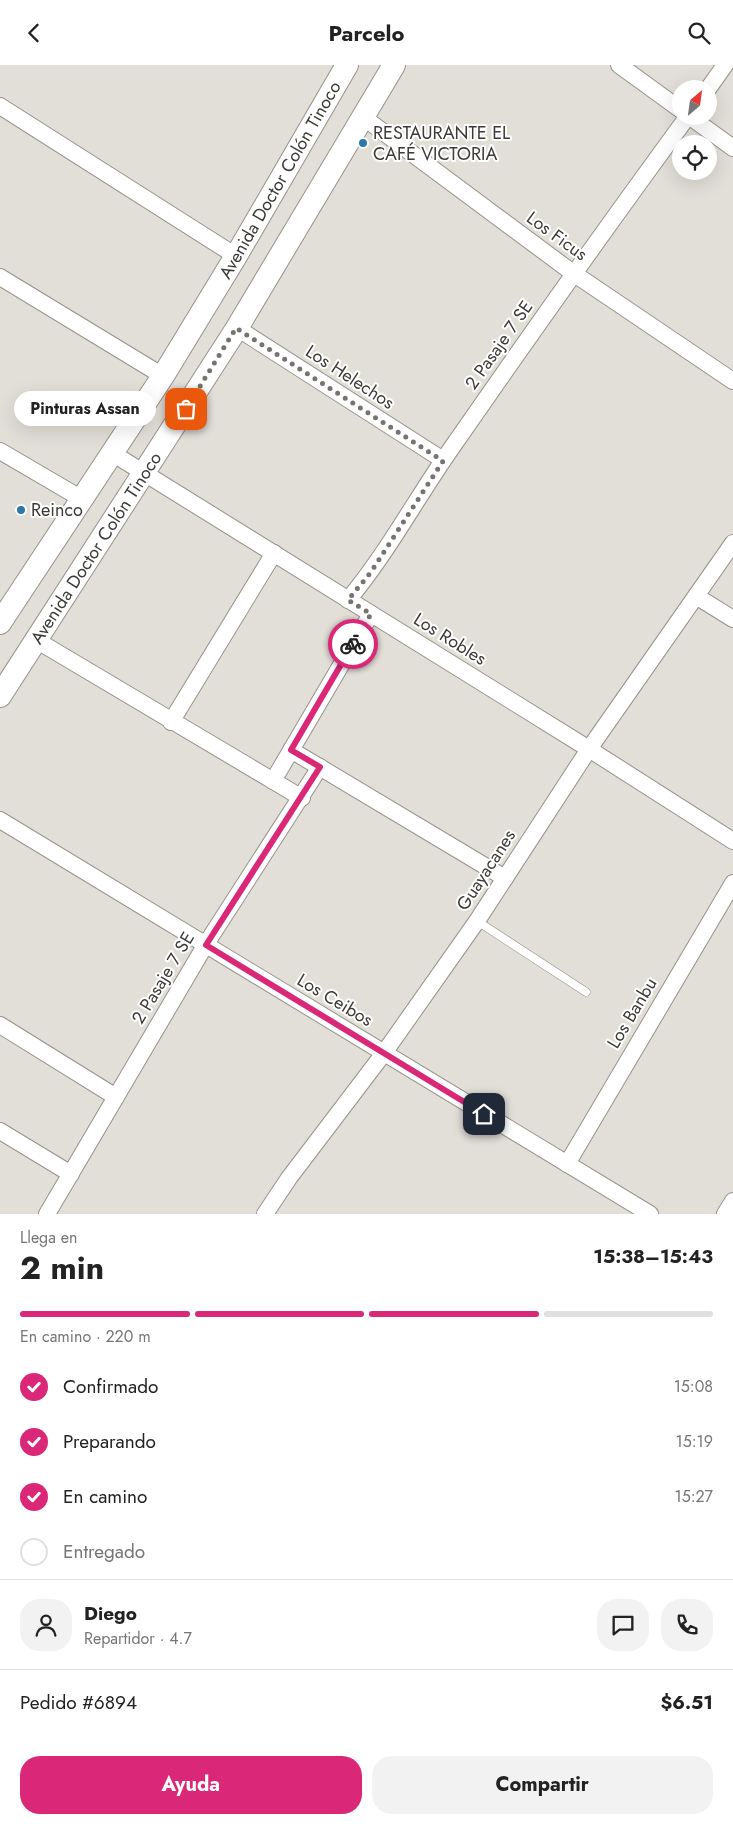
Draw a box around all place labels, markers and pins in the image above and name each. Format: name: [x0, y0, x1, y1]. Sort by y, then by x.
place label: RESTAURANTE EL CAFÉ VICTORIA: [373, 120, 510, 167]
marker: RESTAURANTE EL CAFÉ VICTORIA: [357, 137, 369, 149]
pin: [165, 388, 207, 430]
callout: Pinturas Assan: [14, 391, 156, 427]
place label: Reinco: [31, 497, 83, 523]
marker: Reinco: [15, 504, 27, 516]
pin: [463, 1093, 505, 1135]

